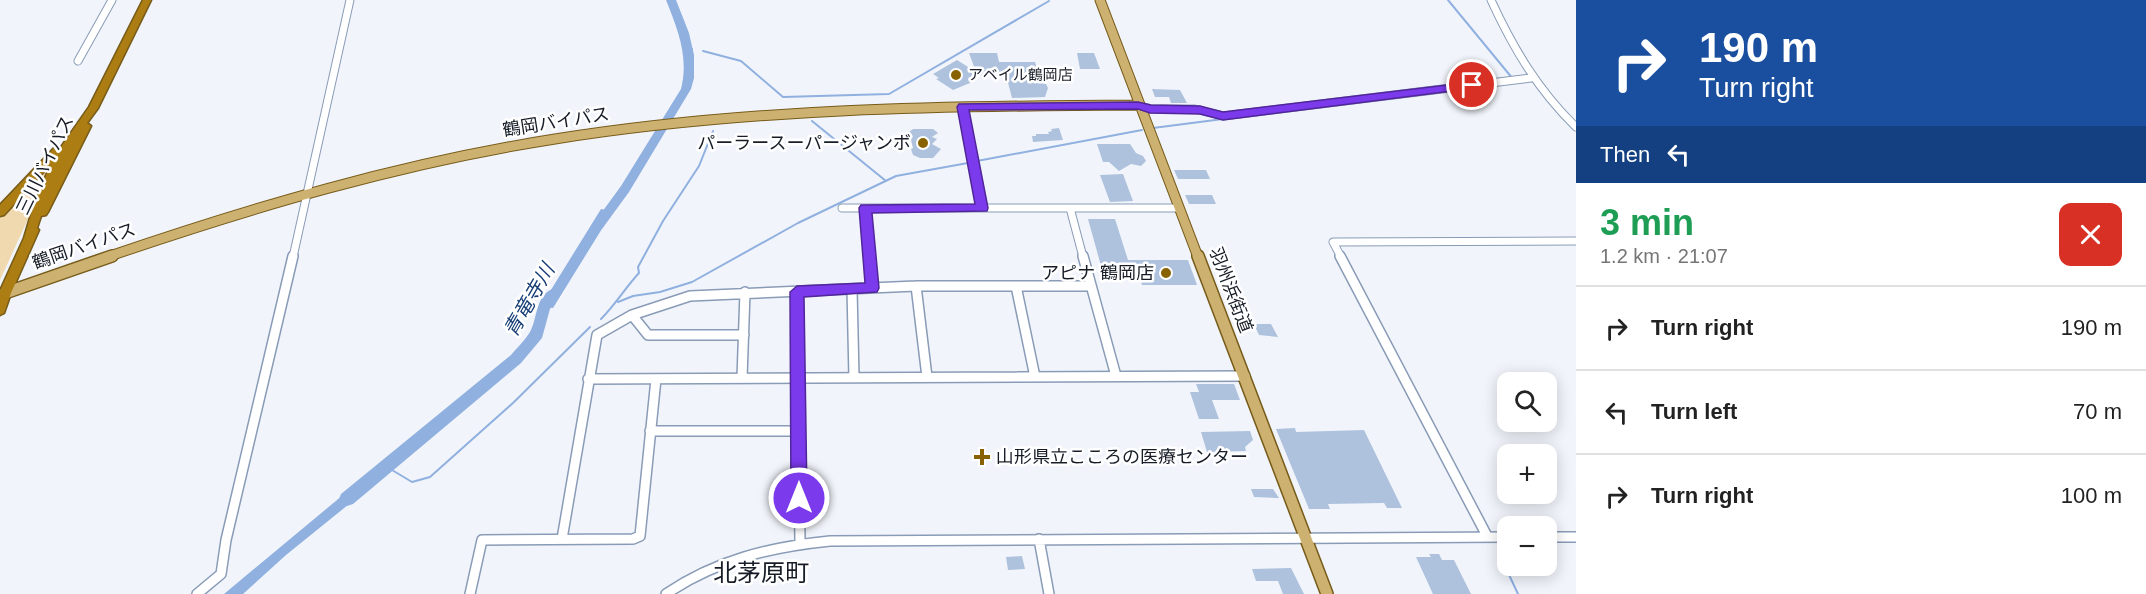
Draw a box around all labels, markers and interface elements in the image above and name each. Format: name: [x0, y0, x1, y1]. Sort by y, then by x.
icon: right: [1600, 24, 1678, 102]
text: 190 m: [1699, 24, 1818, 71]
pin: [1446, 59, 1497, 110]
place label: アベイル鶴岡店: [968, 66, 1073, 83]
marker: アベイル鶴岡店: [949, 68, 963, 82]
icon: arrive: [1455, 68, 1488, 101]
text: Turn right: [1699, 73, 1814, 103]
street label: 鶴岡バイパス: [501, 104, 611, 140]
street label: 三川バイパス: [12, 112, 78, 218]
place label: パーラースーパージャンボ: [697, 133, 911, 153]
marker: パーラースーパージャンボ: [916, 136, 930, 150]
icon: left: [1662, 138, 1695, 171]
text: Then: [1600, 142, 1650, 167]
text: 3 min: [1600, 202, 1694, 243]
button: close: [2059, 203, 2122, 266]
street label: 鶴岡バイパス: [30, 219, 138, 273]
street label: 羽州浜街道: [1206, 244, 1256, 336]
text: 1.2 km · 21:07: [1600, 245, 1728, 267]
water label: 青竜寺川: [499, 258, 560, 340]
place label: アピナ 鶴岡店: [1041, 263, 1154, 283]
marker: アピナ 鶴岡店: [1159, 266, 1173, 280]
icon: right: [1600, 312, 1633, 345]
text: Turn right: [1651, 315, 1753, 340]
text: 190 m: [2061, 315, 2122, 340]
map controls: [1497, 372, 1557, 576]
button: search: [1497, 372, 1557, 432]
icon: left: [1600, 396, 1633, 429]
text: Turn left: [1651, 399, 1737, 424]
text: 70 m: [2073, 399, 2122, 424]
button: +: [1497, 444, 1557, 504]
place label: 山形県立こころの医療センター: [996, 447, 1248, 467]
marker: 山形県立こころの医療センター: [973, 448, 991, 466]
position arrow: [767, 466, 831, 530]
icon: right: [1600, 480, 1633, 513]
text: Turn right: [1651, 483, 1753, 508]
text: 100 m: [2061, 483, 2122, 508]
button: −: [1497, 516, 1557, 576]
district label: 北茅原町: [713, 559, 809, 586]

